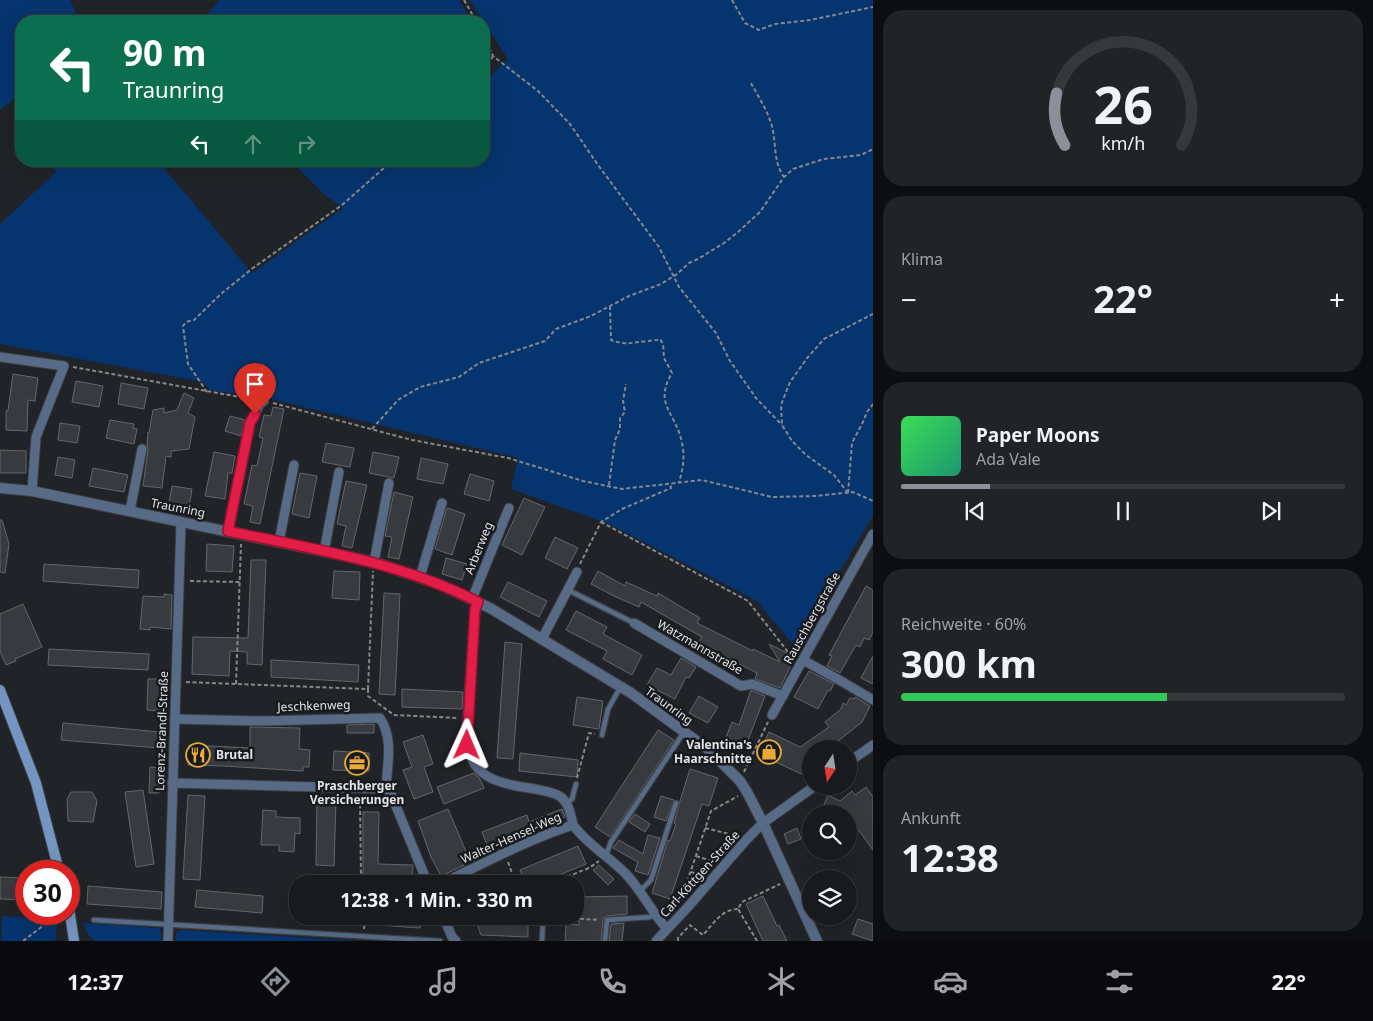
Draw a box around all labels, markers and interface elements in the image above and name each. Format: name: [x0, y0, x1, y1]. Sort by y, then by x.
text: 90 m: [123, 29, 206, 76]
icon: left: [40, 35, 105, 100]
text: 26: [1093, 68, 1153, 139]
text: Traunring: [123, 74, 224, 104]
icon: left: [186, 130, 214, 158]
icon: ahead: [239, 130, 267, 158]
icon: right: [292, 130, 320, 158]
text: km/h: [1101, 131, 1145, 155]
text: Klima: [901, 248, 943, 270]
text: 22°: [1093, 272, 1153, 324]
text: −: [901, 280, 917, 318]
text: +: [1329, 280, 1345, 318]
pin: [234, 363, 276, 414]
icon: arrive: [241, 370, 269, 398]
text: Paper Moons: [976, 422, 1100, 448]
text: Ada Vale: [976, 448, 1041, 470]
street label: Traunring: [149, 494, 207, 521]
icon: previous: [961, 497, 989, 525]
icon: pause: [1109, 497, 1137, 525]
icon: next: [1257, 497, 1285, 525]
street label: Arberweg: [460, 519, 497, 577]
street label: Rauschbergstraße: [779, 568, 844, 667]
text: Reichweite · 60%: [901, 613, 1026, 635]
street label: Watzmannstraße: [654, 615, 746, 678]
text: 300 km: [901, 637, 1037, 689]
street label: Lorenz-Brandl-Straße: [151, 671, 172, 791]
street label: Traunring: [642, 682, 697, 729]
street label: Jeschkenweg: [276, 696, 351, 715]
position arrow: [440, 718, 492, 770]
place label: Valentina's Haarschnitte: [674, 736, 752, 767]
shop icon: Valentina's Haarschnitte: [756, 739, 782, 765]
north arrow: [802, 740, 858, 795]
map controls: [802, 740, 857, 925]
restaurant icon: Brutal: [185, 742, 211, 768]
place label: Brutal: [216, 746, 253, 763]
office icon: Praschberger Versicherungen: [344, 750, 370, 776]
place label: Praschberger Versicherungen: [310, 777, 404, 808]
button: search: [802, 805, 857, 860]
text: Ankunft: [901, 807, 961, 829]
street label: Walter-Hensel-Weg: [458, 808, 564, 867]
street label: Carl-Köttgen-Straße: [656, 826, 743, 921]
text: 12:38: [901, 831, 999, 883]
speed limit sign: 30: [15, 860, 80, 925]
button: layers: [802, 870, 857, 925]
text: 12:38 · 1 Min. · 330 m: [340, 887, 533, 913]
icon: directions: [258, 964, 293, 999]
icon: music: [426, 964, 461, 999]
icon: phone: [595, 964, 630, 999]
icon: climate: [764, 964, 799, 999]
icon: car: [933, 964, 968, 999]
icon: filters: [1102, 964, 1137, 999]
text: 12:37: [67, 966, 124, 996]
text: 22°: [1271, 966, 1306, 996]

